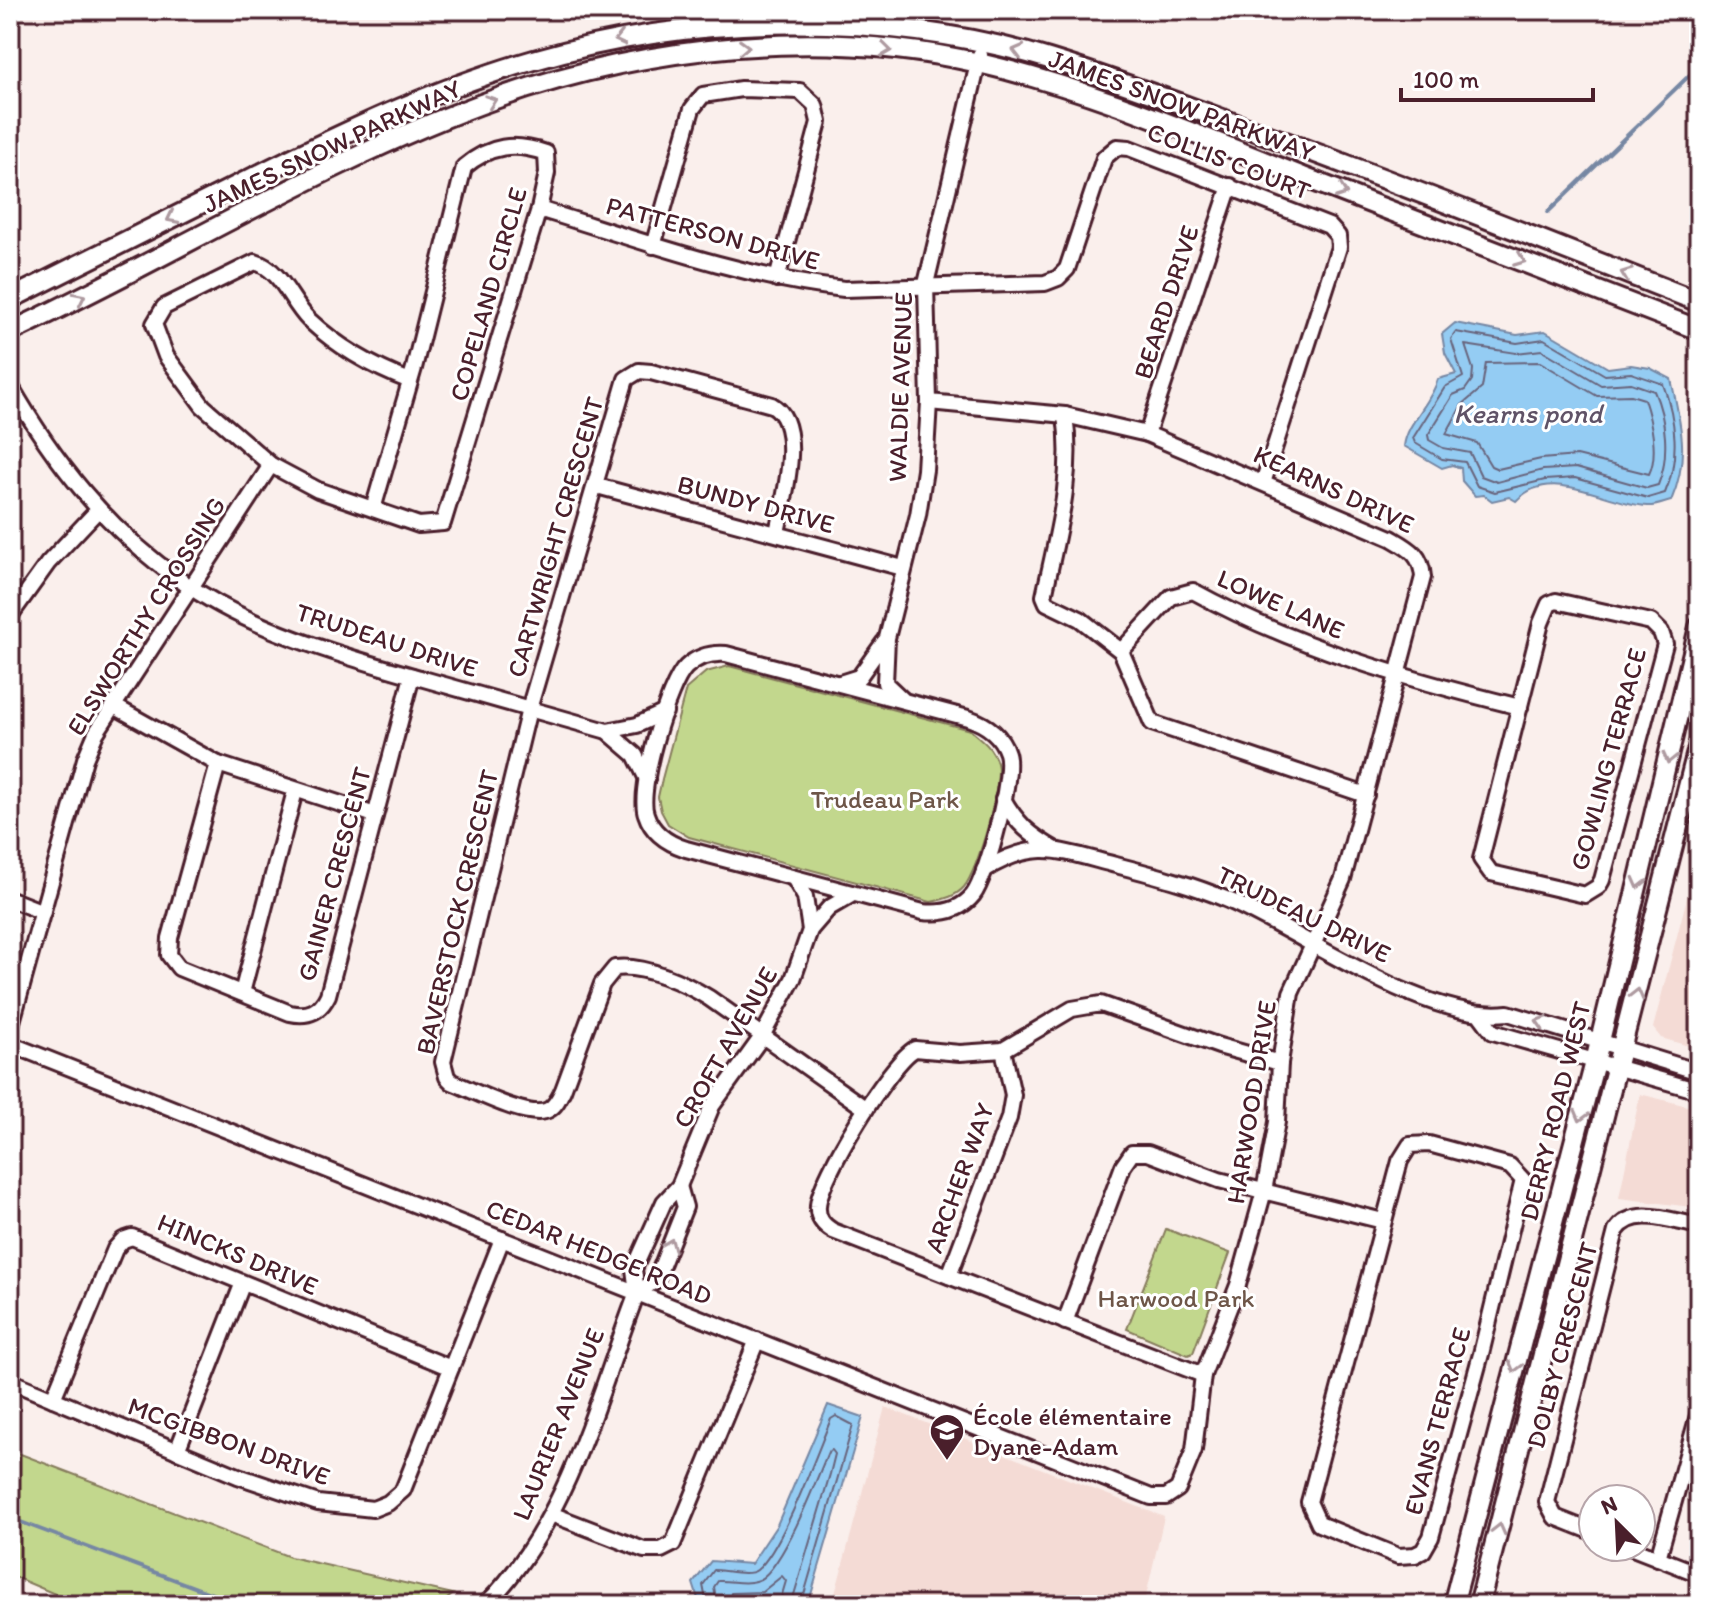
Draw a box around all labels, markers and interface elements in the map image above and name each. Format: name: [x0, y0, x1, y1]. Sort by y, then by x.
one-way arrow: [613, 30, 627, 47]
one-way arrow: [738, 38, 751, 56]
one-way arrow: [879, 41, 893, 58]
street label: JAMES SNOW PARKWAY: [1045, 42, 1320, 168]
one-way arrow: [1012, 43, 1026, 60]
scale bar: [1401, 52, 1593, 102]
text: 100 m: [1413, 65, 1479, 94]
street label: JAMES SNOW PARKWAY: [198, 72, 466, 220]
one-way arrow: [483, 94, 497, 111]
street label: COLLIS COURT: [1143, 115, 1316, 207]
one-way arrow: [1334, 182, 1348, 199]
street label: COPELAND CIRCLE: [442, 183, 534, 405]
street label: PATTERSON DRIVE: [603, 189, 823, 277]
one-way arrow: [166, 208, 181, 224]
street label: BEARD DRIVE: [1126, 221, 1206, 383]
one-way arrow: [1512, 251, 1526, 267]
one-way arrow: [1620, 267, 1634, 284]
street label: WALDIE AVENUE: [881, 291, 919, 483]
one-way arrow: [72, 292, 87, 308]
street label: CARTWRIGHT CRESCENT: [500, 393, 611, 681]
water label: Kearns pond: [1454, 396, 1605, 430]
street label: KEARNS DRIVE: [1248, 438, 1420, 540]
street label: BUNDY DRIVE: [674, 468, 838, 540]
street label: ELSWORTHY CROSSING: [60, 491, 232, 741]
street label: LOWE LANE: [1212, 562, 1350, 646]
street label: TRUDEAU DRIVE: [292, 596, 482, 684]
street label: GOWLING TERRACE: [1563, 644, 1653, 874]
one-way arrow: [1661, 751, 1678, 764]
street label: GAINER CRESCENT: [290, 763, 378, 985]
street label: BAVERSTOCK CRESCENT: [409, 766, 505, 1058]
park label: Trudeau Park: [811, 783, 959, 815]
street label: TRUDEAU DRIVE: [1212, 858, 1396, 970]
one-way arrow: [1631, 876, 1648, 890]
street label: CROFT AVENUE: [666, 961, 784, 1133]
one-way arrow: [1628, 987, 1645, 1001]
street label: HARWOOD DRIVE: [1219, 998, 1283, 1206]
street label: DERRY ROAD WEST: [1512, 998, 1598, 1224]
one-way arrow: [1535, 1015, 1549, 1031]
street label: ARCHER WAY: [917, 1099, 1001, 1257]
one-way arrow: [1574, 1108, 1590, 1122]
street label: CEDAR HEDGE ROAD: [481, 1192, 717, 1312]
street label: HINCKS DRIVE: [153, 1206, 323, 1302]
one-way arrow: [660, 1238, 677, 1252]
street label: DOLBY CRESCENT: [1519, 1238, 1605, 1452]
park label: Harwood Park: [1097, 1282, 1255, 1314]
street label: LAURIER AVENUE: [505, 1323, 611, 1525]
street label: EVANS TERRACE: [1397, 1324, 1477, 1518]
one-way arrow: [1508, 1360, 1525, 1374]
street label: MCGIBBON DRIVE: [124, 1390, 334, 1492]
place label: École élémentaire Dyane-Adam: [973, 1400, 1172, 1462]
school or university icon: École élémentaire Dyane-Adam: [928, 1412, 966, 1462]
north arrow: [1577, 1483, 1657, 1563]
text: N: [1597, 1490, 1621, 1521]
one-way arrow: [1489, 1523, 1506, 1537]

